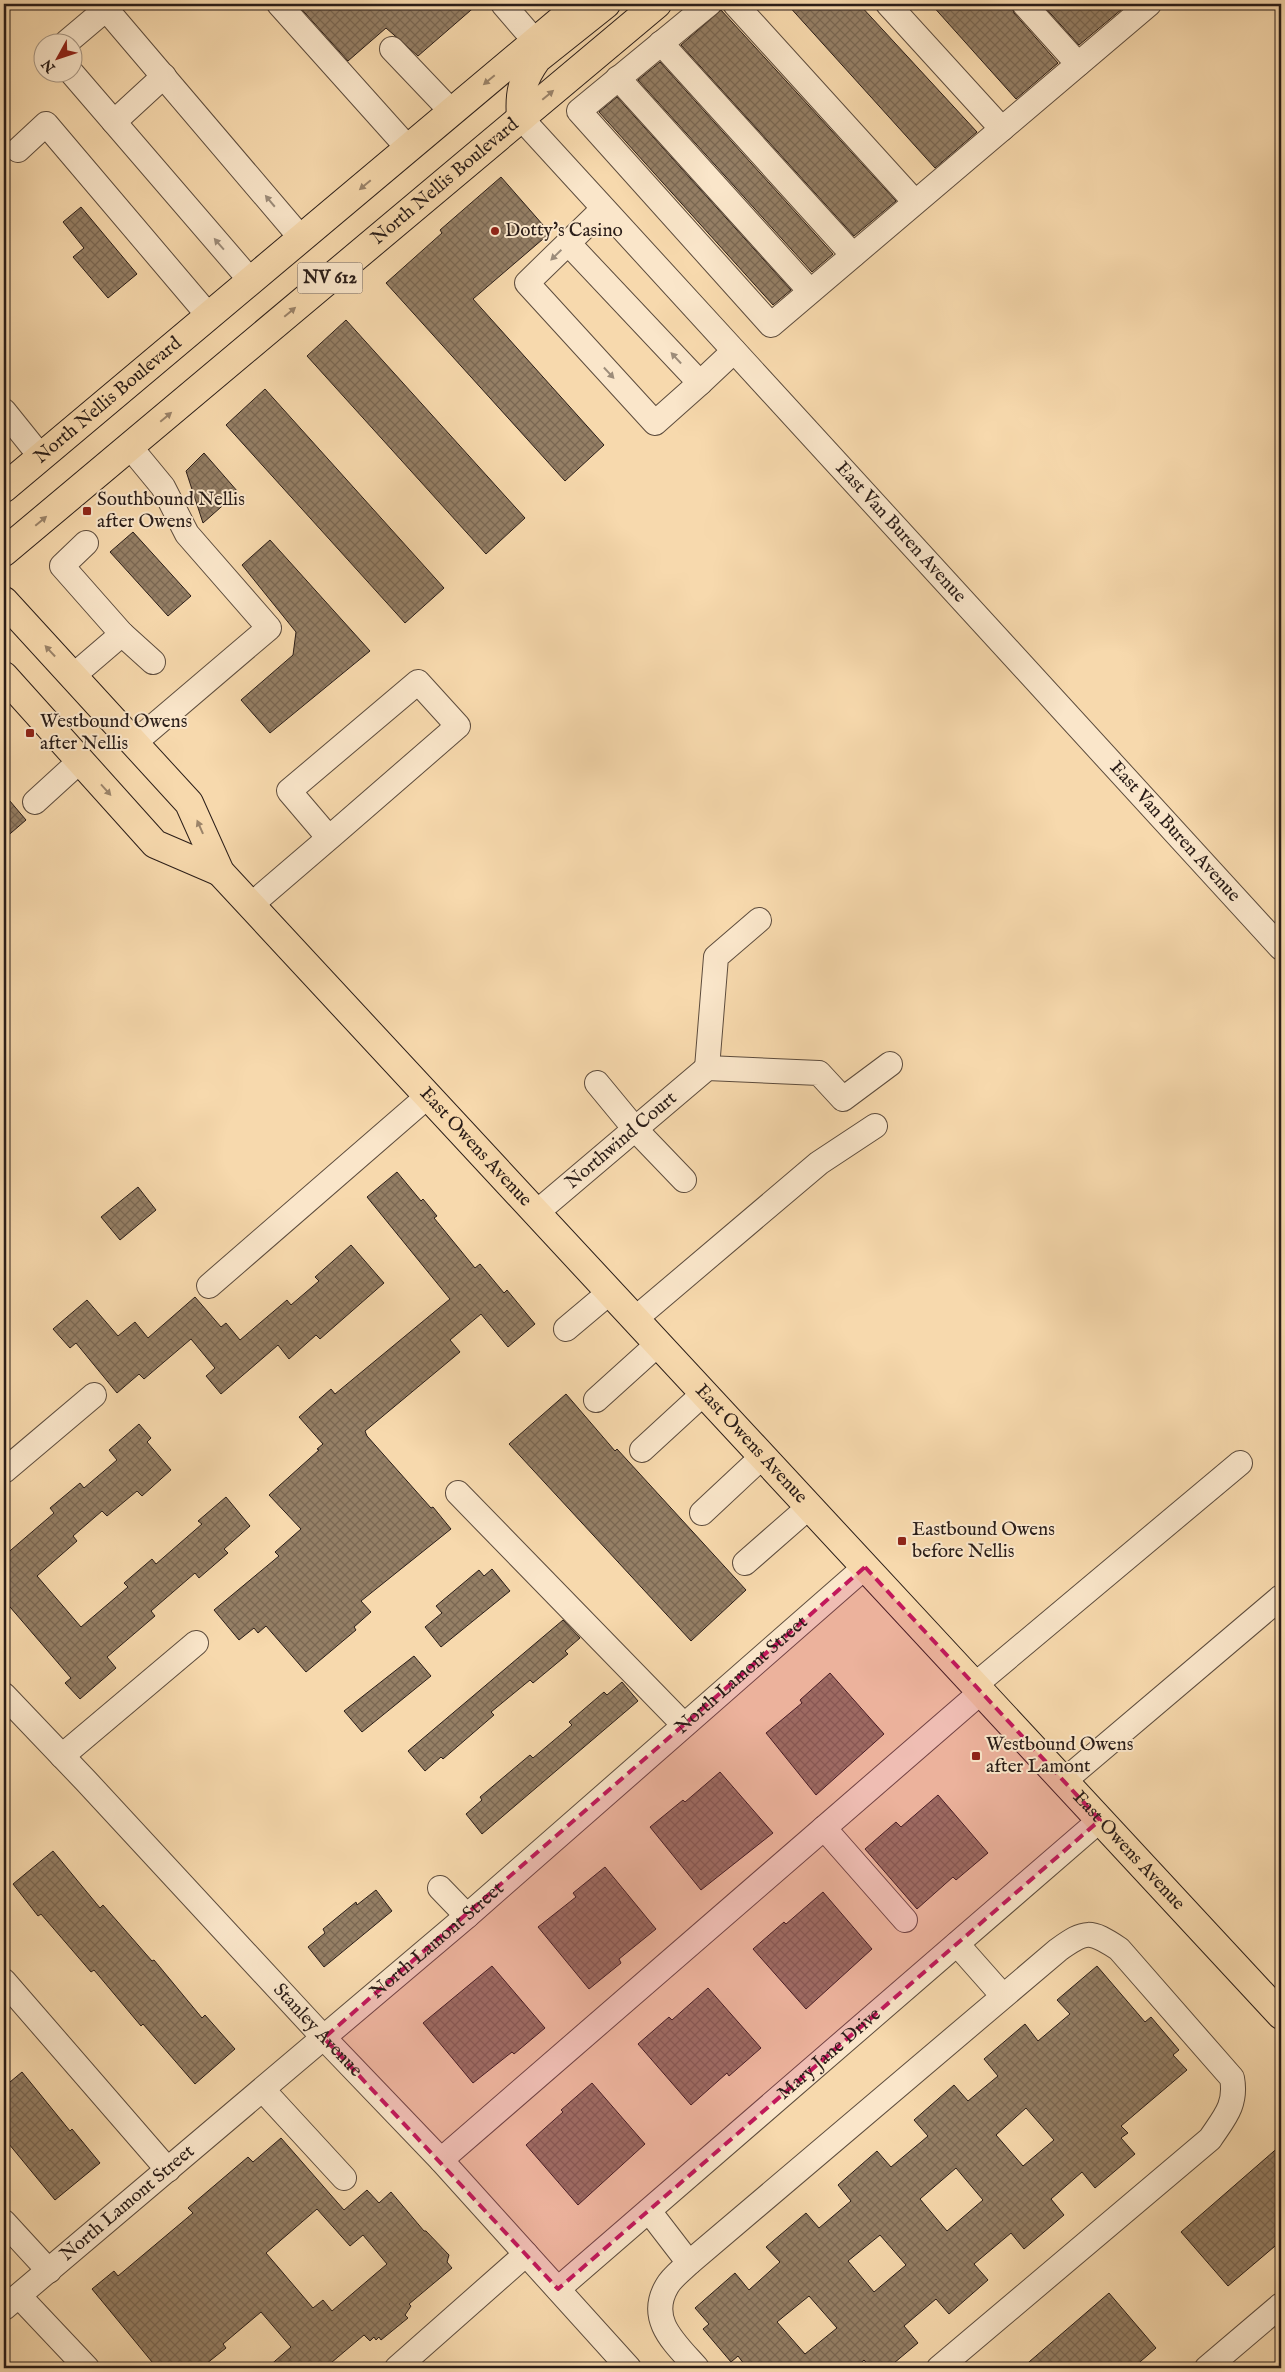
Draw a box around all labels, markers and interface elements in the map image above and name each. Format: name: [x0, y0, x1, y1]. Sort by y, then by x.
north arrow: [32, 32, 82, 82]
text: N: [38, 55, 60, 77]
one-way arrow: [483, 75, 496, 86]
one-way arrow: [542, 89, 554, 101]
street label: North Nellis Boulevard: [367, 112, 525, 250]
one-way arrow: [359, 179, 372, 190]
one-way arrow: [264, 195, 275, 208]
place label: Dotty's Casino: [505, 219, 623, 243]
marker: Dotty's Casino: [489, 225, 501, 237]
one-way arrow: [214, 238, 225, 250]
one-way arrow: [550, 249, 562, 261]
road number: NV 612: [298, 262, 362, 294]
one-way arrow: [284, 307, 296, 318]
street label: North Nellis Boulevard: [30, 331, 187, 469]
one-way arrow: [670, 352, 682, 364]
one-way arrow: [603, 366, 615, 378]
one-way arrow: [159, 411, 172, 422]
street label: East Van Buren Avenue: [830, 457, 971, 608]
place label: Southbound Nellis after Owens: [97, 488, 245, 534]
marker: Southbound Nellis after Owens: [81, 505, 93, 517]
one-way arrow: [34, 516, 47, 527]
one-way arrow: [44, 646, 56, 658]
place label: Westbound Owens after Nellis: [40, 710, 187, 756]
marker: Westbound Owens after Nellis: [24, 727, 36, 739]
street label: East Van Buren Avenue: [1104, 756, 1246, 908]
one-way arrow: [101, 784, 112, 797]
one-way arrow: [196, 820, 204, 834]
street label: East Owens Avenue: [414, 1082, 537, 1212]
street label: Northwind Court: [561, 1086, 682, 1195]
street label: East Owens Avenue: [690, 1379, 813, 1509]
place label: Eastbound Owens before Nellis: [912, 1518, 1055, 1564]
marker: Eastbound Owens before Nellis: [896, 1535, 908, 1547]
street label: North Lamont Street: [670, 1610, 813, 1740]
place label: Westbound Owens after Lamont: [986, 1733, 1133, 1779]
marker: Westbound Owens after Lamont: [970, 1750, 982, 1762]
street label: East Owens Avenue: [1067, 1786, 1190, 1916]
street label: North Lamont Street: [365, 1877, 510, 2005]
street label: Stanley Avenue: [268, 1978, 367, 2083]
street label: Mary Jane Drive: [773, 2003, 886, 2105]
street label: North Lamont Street: [56, 2139, 200, 2267]

